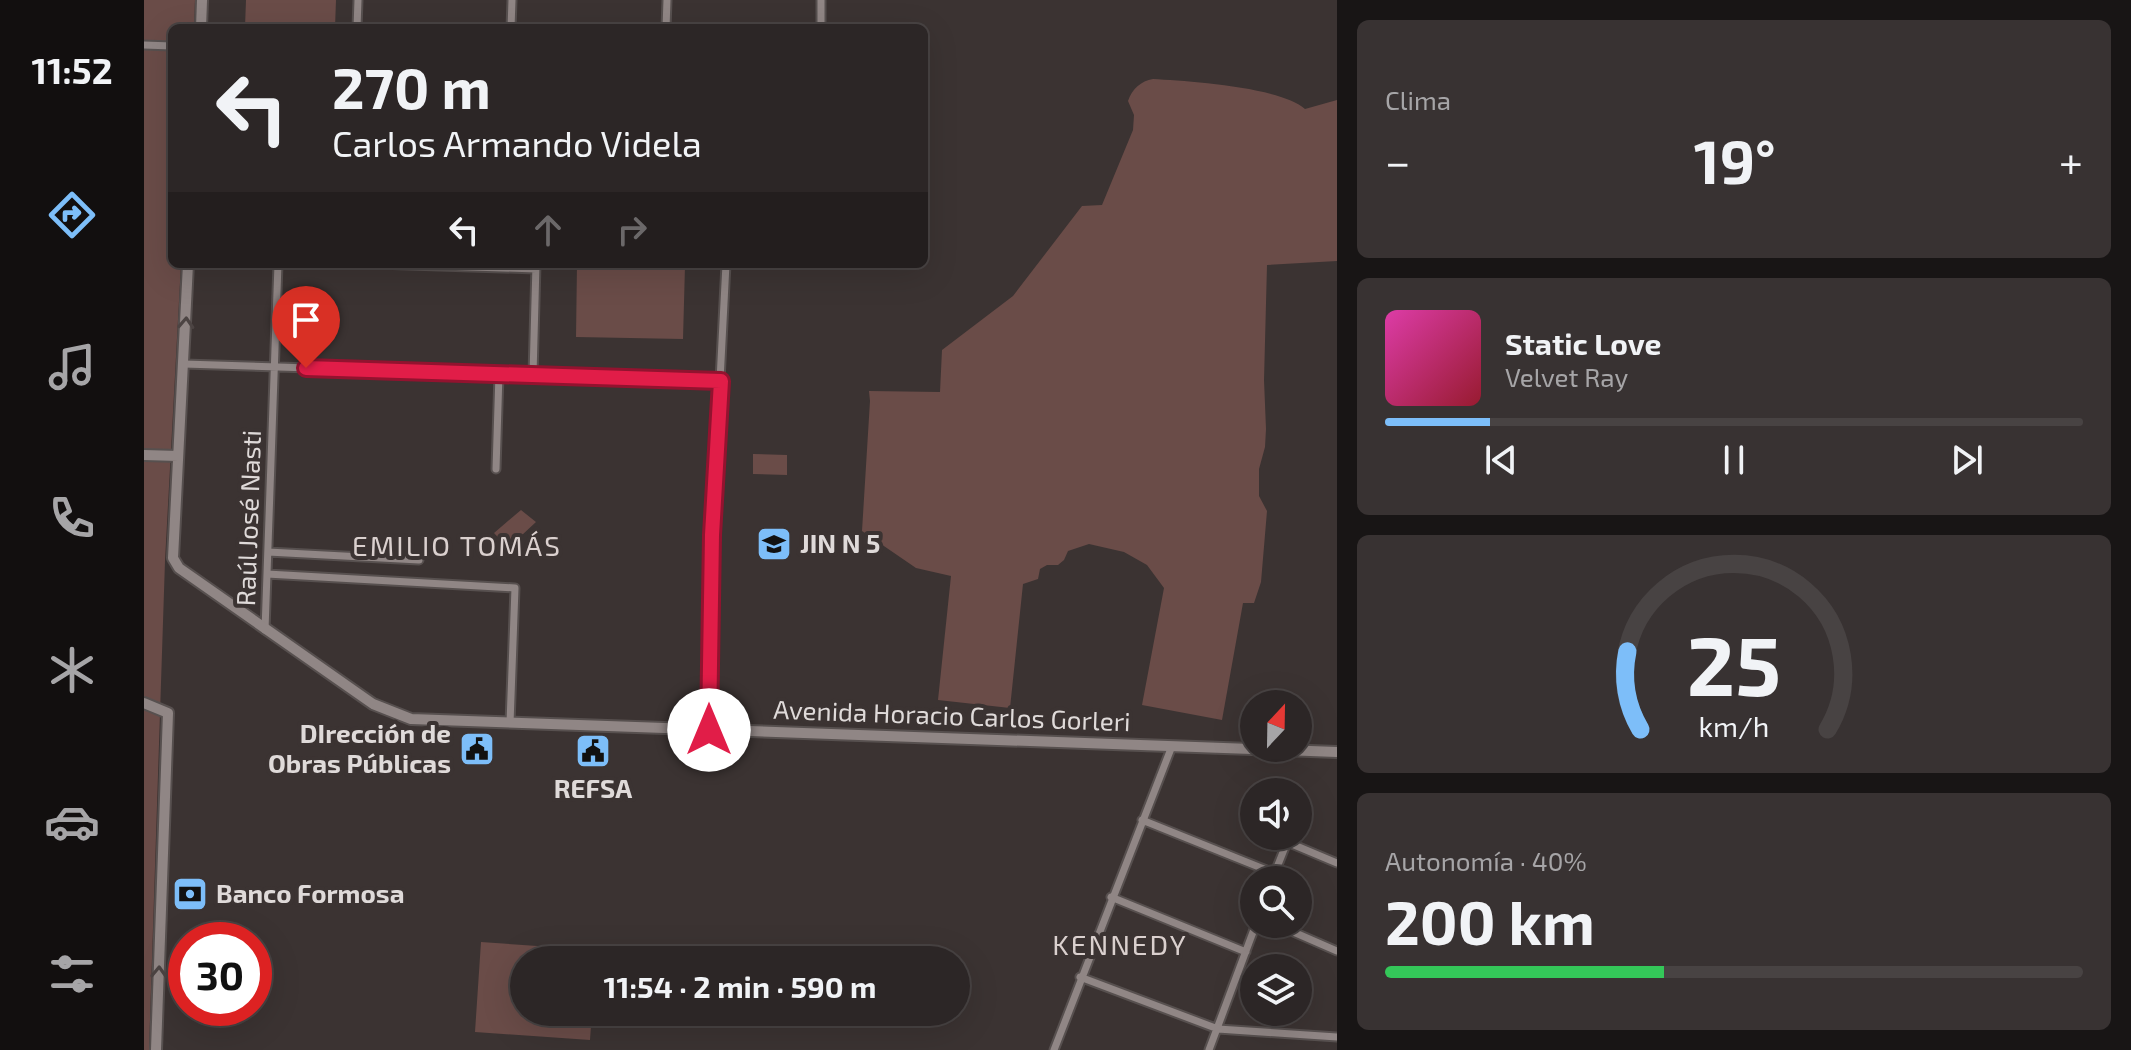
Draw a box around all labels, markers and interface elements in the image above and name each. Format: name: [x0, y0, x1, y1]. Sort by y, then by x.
text: 11:52: [31, 48, 113, 91]
text: 270 m: [332, 53, 491, 120]
icon: left: [200, 56, 304, 160]
text: Clima: [1385, 84, 1451, 115]
text: Carlos Armando Videla: [332, 121, 702, 164]
text: 19°: [1694, 124, 1776, 196]
text: −: [1385, 134, 1411, 187]
text: +: [2059, 134, 2083, 187]
icon: directions: [44, 187, 100, 243]
icon: left: [442, 208, 486, 252]
icon: ahead: [526, 208, 570, 252]
icon: right: [610, 208, 654, 252]
pin: [272, 286, 340, 368]
icon: arrive: [284, 298, 328, 342]
one-way arrow: [177, 316, 194, 329]
text: Static Love: [1505, 325, 1661, 361]
icon: music: [44, 339, 100, 395]
text: Velvet Ray: [1505, 361, 1628, 392]
street label: Raúl José Nasti: [229, 429, 266, 607]
icon: previous: [1479, 438, 1523, 482]
icon: pause: [1712, 438, 1756, 482]
icon: next: [1945, 438, 1989, 482]
icon: phone: [44, 490, 100, 546]
school or university icon: JIN N 5: [755, 525, 793, 563]
place label: JIN N 5: [800, 527, 880, 558]
district label: EMILIO TOMÁS: [352, 528, 562, 562]
text: 25: [1687, 612, 1781, 712]
icon: climate: [44, 642, 100, 698]
position arrow: [667, 688, 751, 772]
north arrow: [1240, 690, 1312, 762]
map controls: [1240, 690, 1312, 1026]
street label: Avenida Horacio Carlos Gorleri: [773, 693, 1131, 736]
text: km/h: [1699, 708, 1769, 743]
place label: DIrección de Obras Públicas: [268, 717, 451, 778]
public building icon: DIrección de Obras Públicas: [458, 730, 496, 768]
public building icon: REFSA: [574, 732, 612, 770]
place label: REFSA: [554, 772, 632, 803]
button: sound: [1240, 778, 1312, 850]
icon: car: [44, 794, 100, 850]
text: Autonomía · 40%: [1385, 845, 1587, 876]
button: search: [1240, 866, 1312, 938]
bank icon: Banco Formosa: [171, 875, 209, 913]
place label: Banco Formosa: [216, 877, 405, 908]
text: 200 km: [1385, 885, 1595, 957]
speed limit sign: 30: [168, 922, 272, 1026]
district label: KENNEDY: [1052, 927, 1188, 961]
icon: filters: [44, 946, 100, 1002]
button: layers: [1240, 954, 1312, 1026]
one-way arrow: [151, 965, 168, 978]
text: 11:54 · 2 min · 590 m: [603, 968, 877, 1004]

